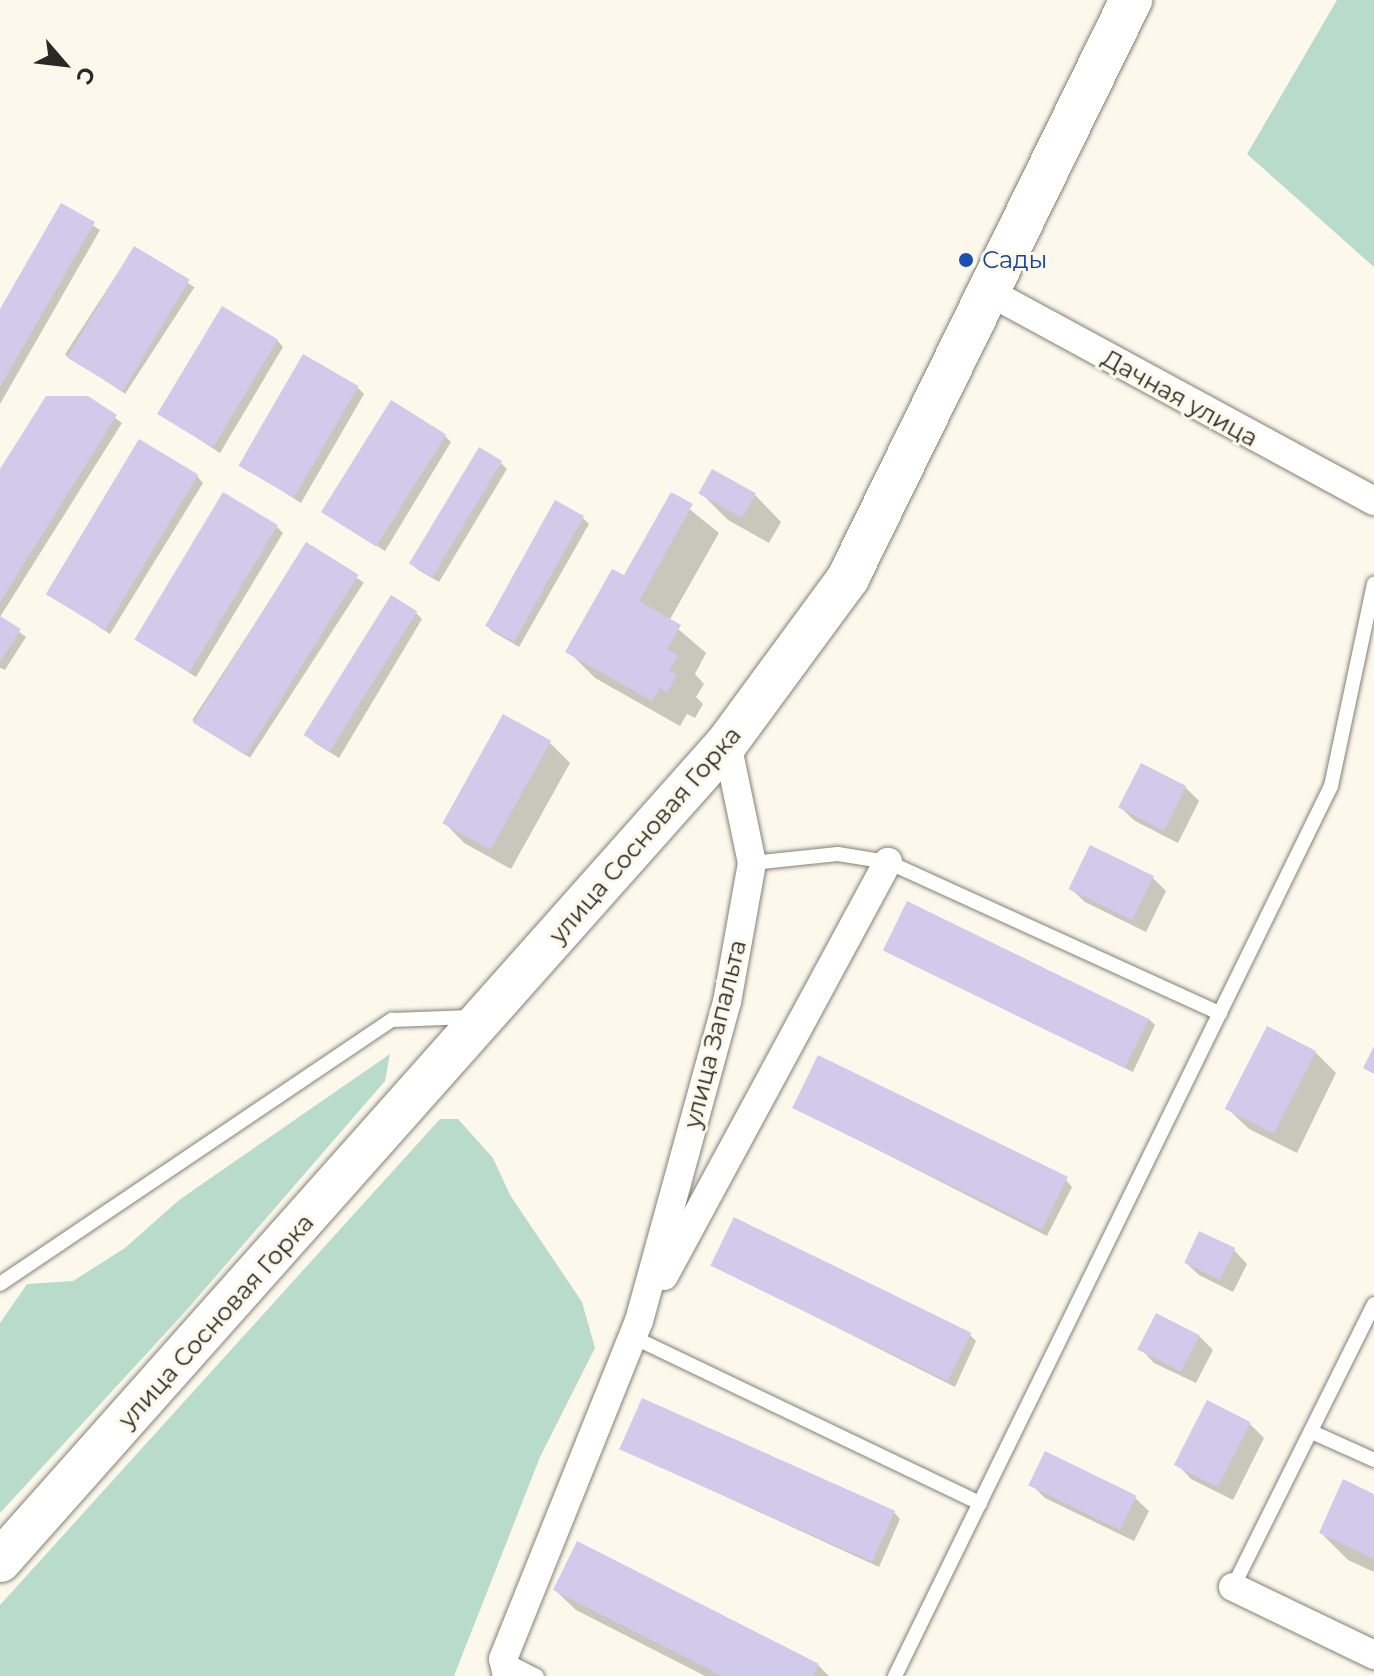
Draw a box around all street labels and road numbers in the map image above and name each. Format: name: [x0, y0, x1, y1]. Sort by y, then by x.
street label: Дачная улица: [1097, 343, 1263, 453]
street label: улица Сосновая Горка: [543, 721, 747, 949]
street label: улица Запальта: [678, 937, 752, 1131]
street label: улица Сосновая Горка: [112, 1208, 320, 1434]

